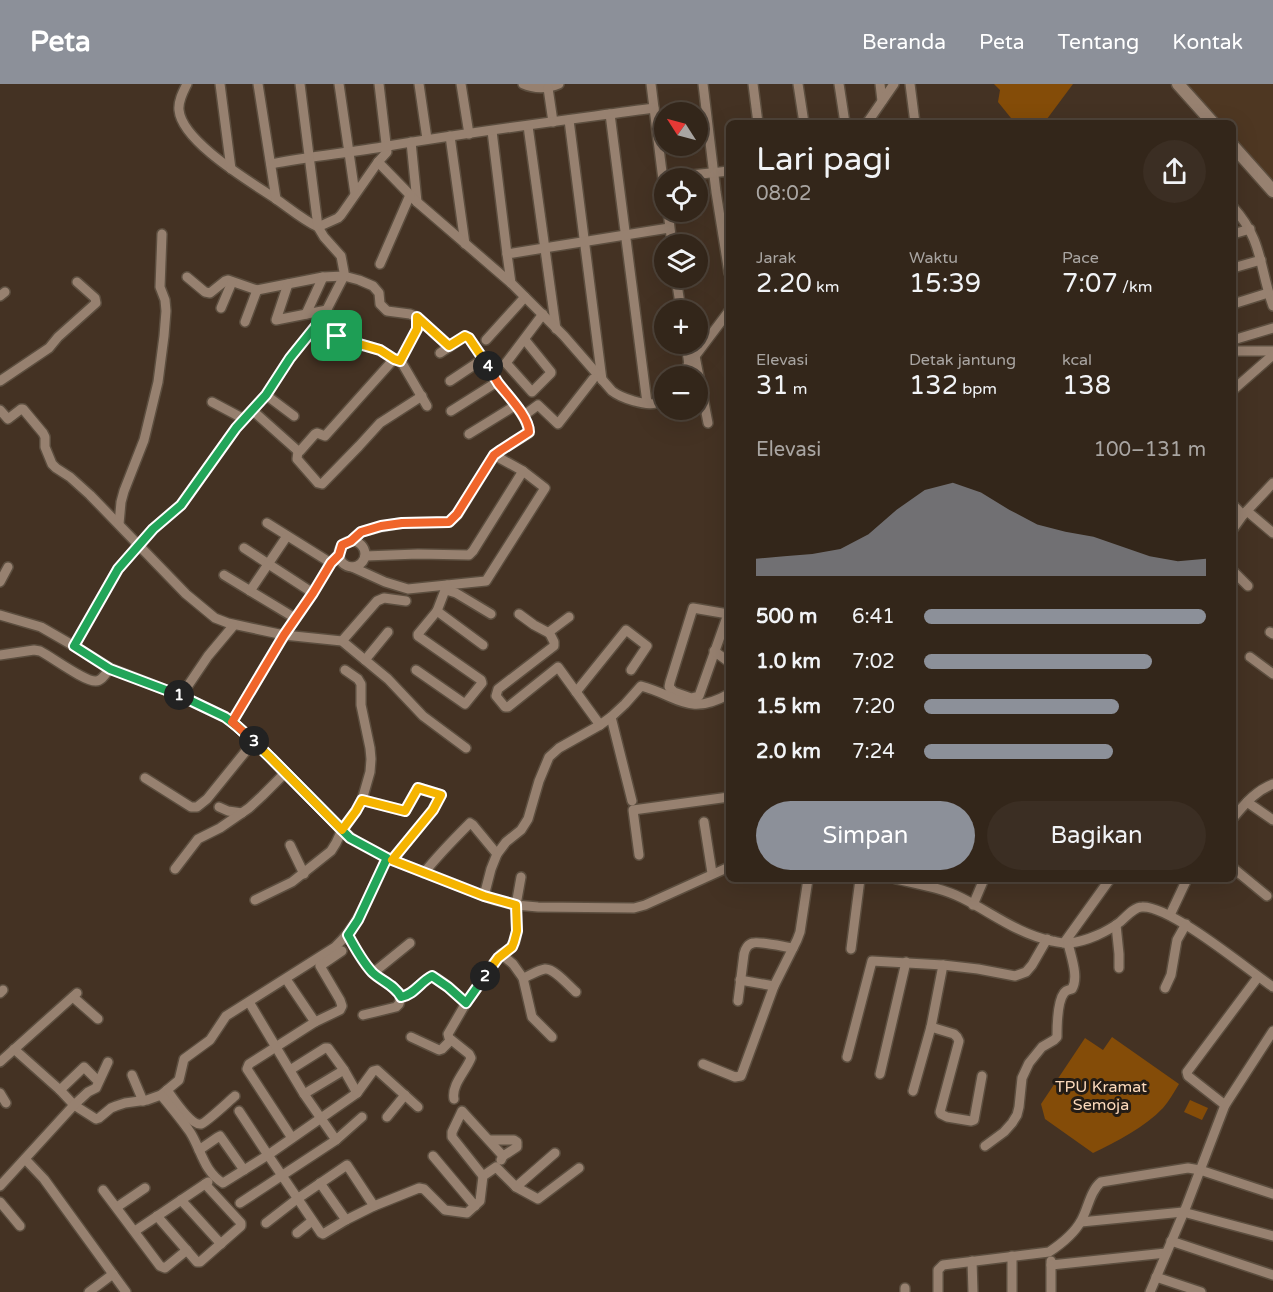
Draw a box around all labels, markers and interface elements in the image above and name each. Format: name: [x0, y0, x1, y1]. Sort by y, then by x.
text: Peta: [30, 25, 91, 59]
text: Beranda: [862, 30, 946, 55]
text: Peta: [979, 30, 1025, 55]
text: Tentang: [1058, 30, 1139, 55]
text: Kontak: [1172, 30, 1243, 55]
north arrow: [654, 102, 708, 156]
map controls: [654, 102, 708, 420]
text: Lari pagi: [756, 140, 891, 179]
button: share: [1143, 140, 1206, 203]
button: locate: [654, 168, 708, 222]
text: 08:02: [756, 182, 811, 206]
button: layers: [654, 234, 708, 288]
text: Jarak: [756, 248, 796, 268]
text: Waktu: [909, 248, 958, 268]
text: Pace: [1062, 248, 1099, 268]
text: 2.20: [756, 268, 812, 299]
text: 15:39: [909, 268, 981, 299]
text: 7:07: [1062, 268, 1118, 299]
text: km: [812, 277, 839, 297]
text: /km: [1118, 277, 1152, 297]
button: +: [654, 300, 708, 354]
pin: [311, 310, 362, 361]
icon: arrive: [320, 319, 353, 352]
text: Elevasi: [756, 350, 808, 370]
text: Detak jantung: [909, 350, 1016, 370]
text: kcal: [1062, 350, 1092, 370]
pin: 4: [473, 351, 503, 381]
text: 4: [483, 356, 493, 376]
button: −: [654, 366, 708, 420]
text: 31: [756, 370, 789, 401]
text: 132: [909, 370, 958, 401]
text: 138: [1062, 370, 1111, 401]
text: m: [789, 379, 808, 399]
text: bpm: [958, 379, 997, 399]
text: Elevasi: [756, 438, 821, 462]
text: 100–131 m: [1093, 438, 1206, 462]
text: 500 m: [756, 605, 817, 629]
text: 6:41: [852, 605, 895, 629]
text: 1.0 km: [756, 650, 821, 674]
text: 7:02: [852, 650, 895, 674]
pin: 1: [164, 680, 194, 710]
text: 1: [174, 685, 184, 705]
text: 1.5 km: [756, 695, 821, 719]
text: 7:20: [852, 695, 895, 719]
pin: 3: [239, 726, 269, 756]
text: 3: [249, 731, 259, 751]
text: 2.0 km: [756, 740, 821, 764]
text: 7:24: [852, 740, 895, 764]
button: Simpan: [756, 801, 975, 870]
button: Bagikan: [987, 801, 1206, 870]
pin: 2: [470, 961, 500, 991]
text: 2: [480, 966, 490, 986]
park label: TPU Kramat Semoja: [1055, 1077, 1147, 1115]

